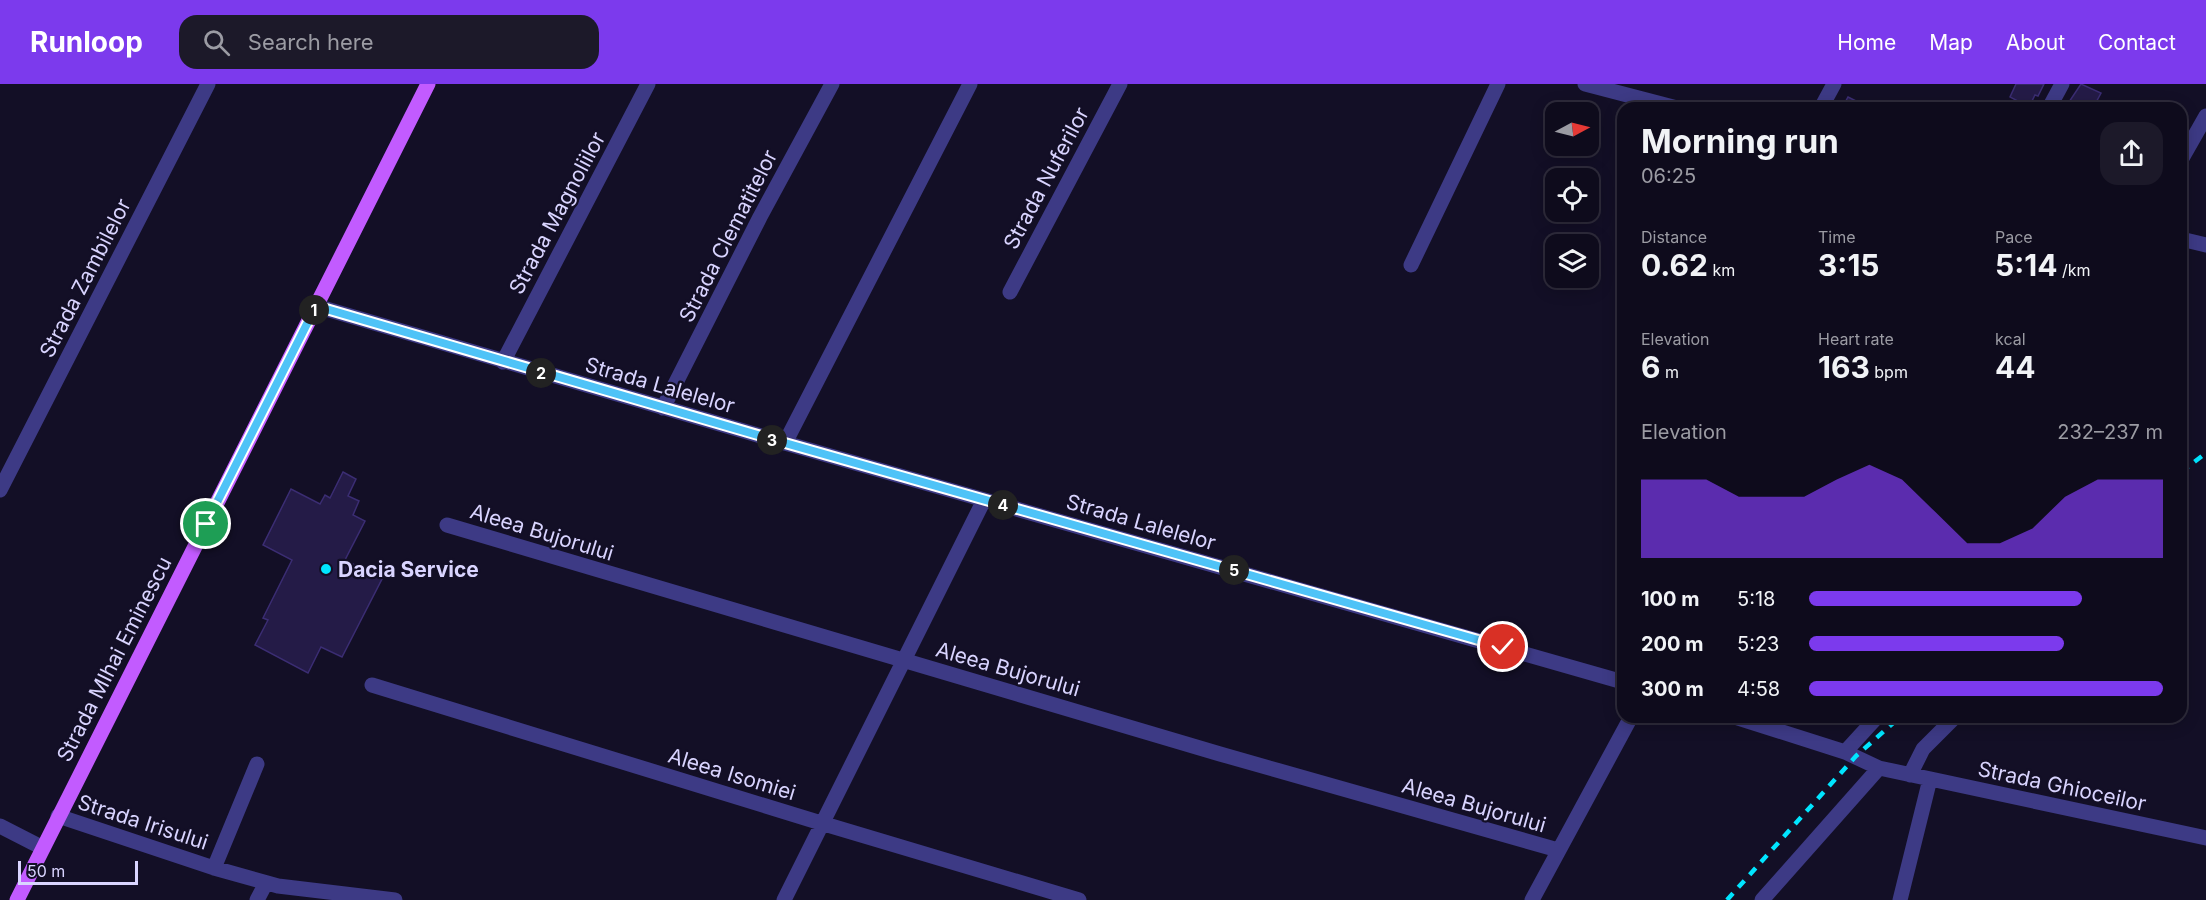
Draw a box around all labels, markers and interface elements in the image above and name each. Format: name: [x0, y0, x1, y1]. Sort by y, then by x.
search box: [179, 15, 599, 69]
text: Runloop: [30, 25, 143, 59]
icon: search: [200, 26, 233, 59]
text: Search here: [248, 29, 374, 55]
text: Home: [1837, 30, 1896, 55]
text: Map: [1929, 30, 1973, 55]
text: About: [2006, 30, 2065, 55]
text: Contact: [2098, 30, 2176, 55]
north arrow: [1545, 102, 1599, 156]
map controls: [1545, 102, 1599, 288]
street label: Strada Nuferilor: [998, 103, 1094, 253]
text: Morning run: [1641, 121, 1839, 161]
button: share: [2100, 122, 2163, 185]
street label: Strada Magnoliilor: [504, 128, 610, 298]
street label: Strada Clematitelor: [674, 146, 782, 326]
text: 06:25: [1641, 164, 1696, 188]
button: locate: [1545, 168, 1599, 222]
street label: Strada Zambilelor: [34, 194, 136, 362]
text: Distance: [1641, 227, 1707, 247]
text: Time: [1818, 227, 1856, 247]
text: Pace: [1995, 227, 2033, 247]
button: layers: [1545, 234, 1599, 288]
text: 0.62: [1641, 247, 1708, 283]
text: 3:15: [1818, 247, 1880, 283]
text: 5:14: [1995, 247, 2057, 283]
text: km: [1708, 260, 1735, 280]
text: /km: [2057, 260, 2090, 280]
pin: 1: [299, 295, 329, 325]
text: 1: [311, 300, 317, 320]
text: Elevation: [1641, 329, 1710, 349]
text: Heart rate: [1818, 329, 1894, 349]
text: kcal: [1995, 329, 2026, 349]
text: 6: [1641, 349, 1660, 385]
text: 163: [1818, 349, 1870, 385]
text: 44: [1995, 349, 2036, 385]
street label: Strada Lalelelor: [582, 352, 738, 418]
pin: 2: [526, 358, 556, 388]
text: m: [1660, 362, 1679, 382]
text: bpm: [1870, 362, 1908, 382]
text: 2: [536, 363, 546, 383]
text: Elevation: [1641, 420, 1727, 444]
text: 232–237 m: [2057, 420, 2163, 444]
pin: 3: [757, 425, 787, 455]
text: 3: [767, 430, 777, 450]
street label: Strada Lalelelor: [1063, 489, 1219, 555]
pin: 4: [988, 490, 1018, 520]
text: 4: [998, 495, 1008, 515]
pin: [180, 498, 231, 549]
street label: Aleea Bujorului: [467, 498, 617, 566]
icon: arrive: [189, 507, 222, 540]
street label: Strada MIhai Eminescu: [51, 552, 177, 766]
pin: 5: [1219, 555, 1249, 585]
place label: Dacia Service: [338, 557, 479, 582]
text: 5: [1229, 560, 1239, 580]
marker: Dacia Service: [319, 562, 333, 576]
text: 100 m: [1641, 587, 1700, 611]
text: 5:18: [1737, 587, 1775, 611]
pin: [1477, 621, 1528, 672]
icon: check: [1486, 630, 1519, 663]
text: 200 m: [1641, 632, 1704, 656]
text: 5:23: [1737, 632, 1779, 656]
street label: Aleea Bujorului: [933, 636, 1083, 702]
text: 300 m: [1641, 677, 1704, 701]
text: 4:58: [1737, 677, 1780, 701]
street label: Aleea Isomiei: [665, 743, 799, 805]
street label: Strada Ghioceilor: [1976, 756, 2148, 816]
street label: Aleea Bujorului: [1399, 772, 1549, 838]
street label: Strada Irisului: [75, 789, 211, 855]
scale bar: [18, 858, 138, 886]
text: 50 m: [27, 861, 65, 881]

